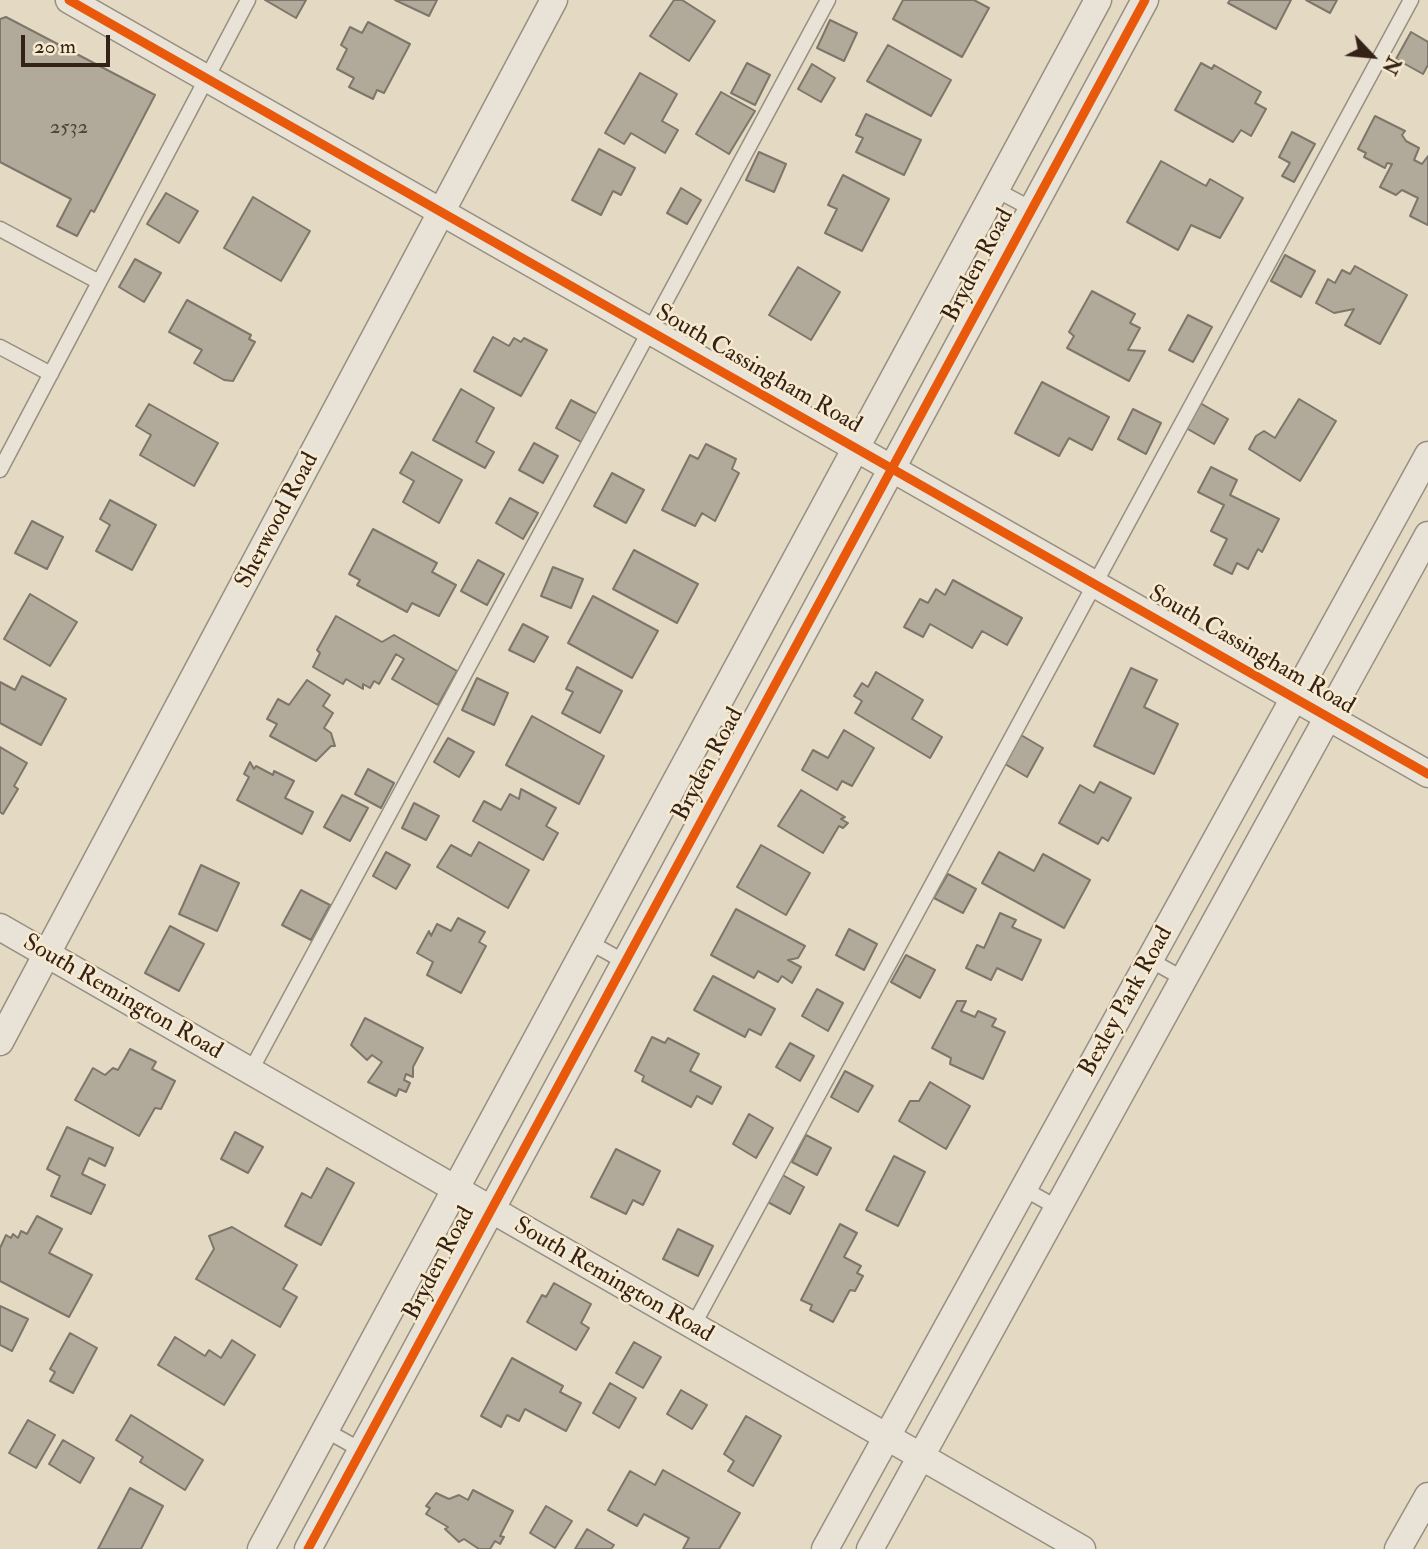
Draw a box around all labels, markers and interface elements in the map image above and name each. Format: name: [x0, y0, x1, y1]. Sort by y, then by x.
scale bar: [24, 21, 114, 65]
north arrow: [1337, 21, 1407, 91]
text: 20 m: [34, 33, 76, 60]
text: N: [1376, 52, 1405, 78]
house number: 2532: [50, 115, 88, 141]
street label: Bryden Road: [937, 204, 1021, 328]
street label: South Cassingham Road: [650, 299, 866, 441]
street label: Sherwood Road: [230, 448, 326, 594]
street label: South Cassingham Road: [1143, 580, 1359, 722]
street label: Bryden Road: [667, 703, 751, 827]
street label: Bexley Park Road: [1074, 922, 1180, 1082]
street label: South Remington Road: [17, 929, 227, 1067]
street label: Bryden Road: [398, 1202, 482, 1326]
street label: South Remington Road: [508, 1212, 718, 1350]

